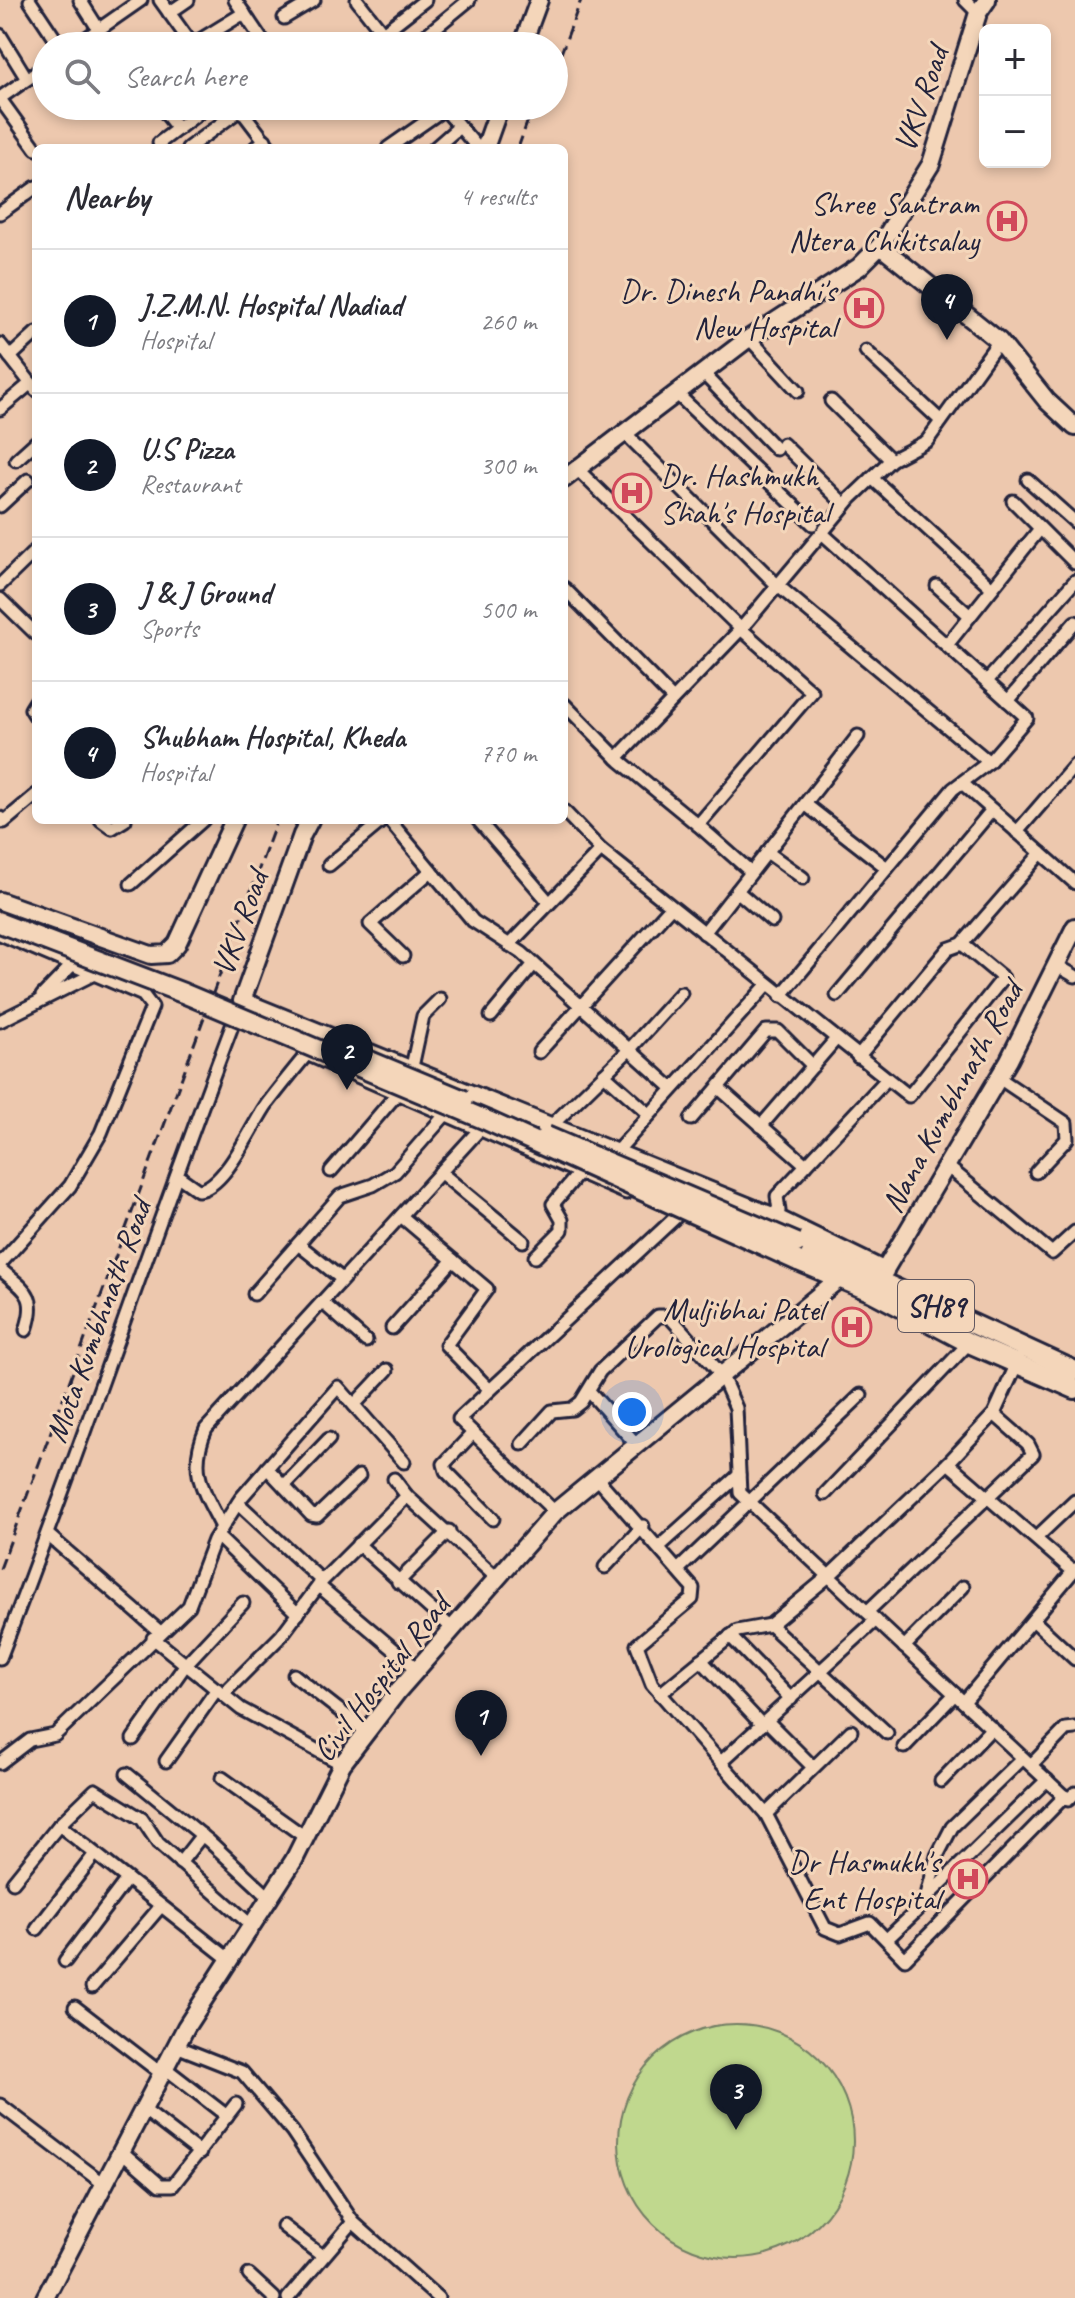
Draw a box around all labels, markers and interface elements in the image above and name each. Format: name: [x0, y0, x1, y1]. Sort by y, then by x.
map controls: [979, 24, 1051, 168]
button: +: [979, 24, 1051, 96]
search box: [32, 32, 568, 120]
street label: VKV Road: [884, 37, 959, 157]
icon: search: [60, 54, 104, 98]
text: Search here: [124, 57, 246, 95]
button: −: [979, 96, 1051, 168]
text: Nearby: [64, 175, 150, 218]
text: 4 results: [460, 180, 536, 213]
place label: Shree Santram Ntera Chikitsalay: [788, 183, 981, 261]
hospital icon: Shree Santram Ntera Chikitsalay: [986, 200, 1028, 242]
place label: Dr. Dinesh Pandhi's New Hospital: [620, 270, 842, 348]
pin: 4: [921, 274, 973, 340]
text: J.Z.M.N. Hospital Nadiad: [140, 286, 402, 324]
hospital icon: Dr. Dinesh Pandhi's New Hospital: [843, 287, 885, 329]
text: 1: [84, 305, 96, 338]
text: 260 m: [480, 305, 536, 338]
text: Hospital: [140, 324, 211, 357]
text: U.S Pizza: [140, 430, 234, 468]
text: 2: [84, 449, 96, 482]
text: 300 m: [480, 449, 536, 482]
place label: Dr. Hashmukh Shah's Hospital: [660, 455, 835, 533]
text: Restaurant: [140, 468, 241, 501]
hospital icon: Dr. Hashmukh Shah's Hospital: [611, 472, 653, 514]
text: J & J Ground: [140, 574, 271, 612]
text: 3: [84, 593, 96, 626]
text: 500 m: [480, 593, 536, 626]
text: Sports: [140, 612, 198, 645]
text: Shubham Hospital, Kheda: [140, 718, 405, 756]
text: 4: [84, 737, 96, 770]
text: 770 m: [480, 737, 536, 770]
text: Hospital: [140, 756, 211, 789]
street label: VKV Road: [202, 861, 279, 981]
street label: Nana Kumbhnath Road: [872, 970, 1035, 1220]
pin: 2: [321, 1024, 373, 1090]
street label: Mota Kumbhnath Road: [35, 1189, 163, 1448]
road number: SH89: [898, 1280, 974, 1332]
place label: Muljibhai Patel Urological Hospital: [625, 1289, 830, 1367]
hospital icon: Muljibhai Patel Urological Hospital: [831, 1306, 873, 1348]
your location: [612, 1392, 652, 1432]
street label: Civil Hospital Road: [303, 1583, 462, 1770]
pin: 1: [455, 1690, 507, 1756]
place label: Dr Hasmukh's Ent Hospital: [788, 1841, 946, 1919]
hospital icon: Dr Hasmukh's Ent Hospital: [947, 1858, 989, 1900]
pin: 3: [710, 2064, 762, 2130]

